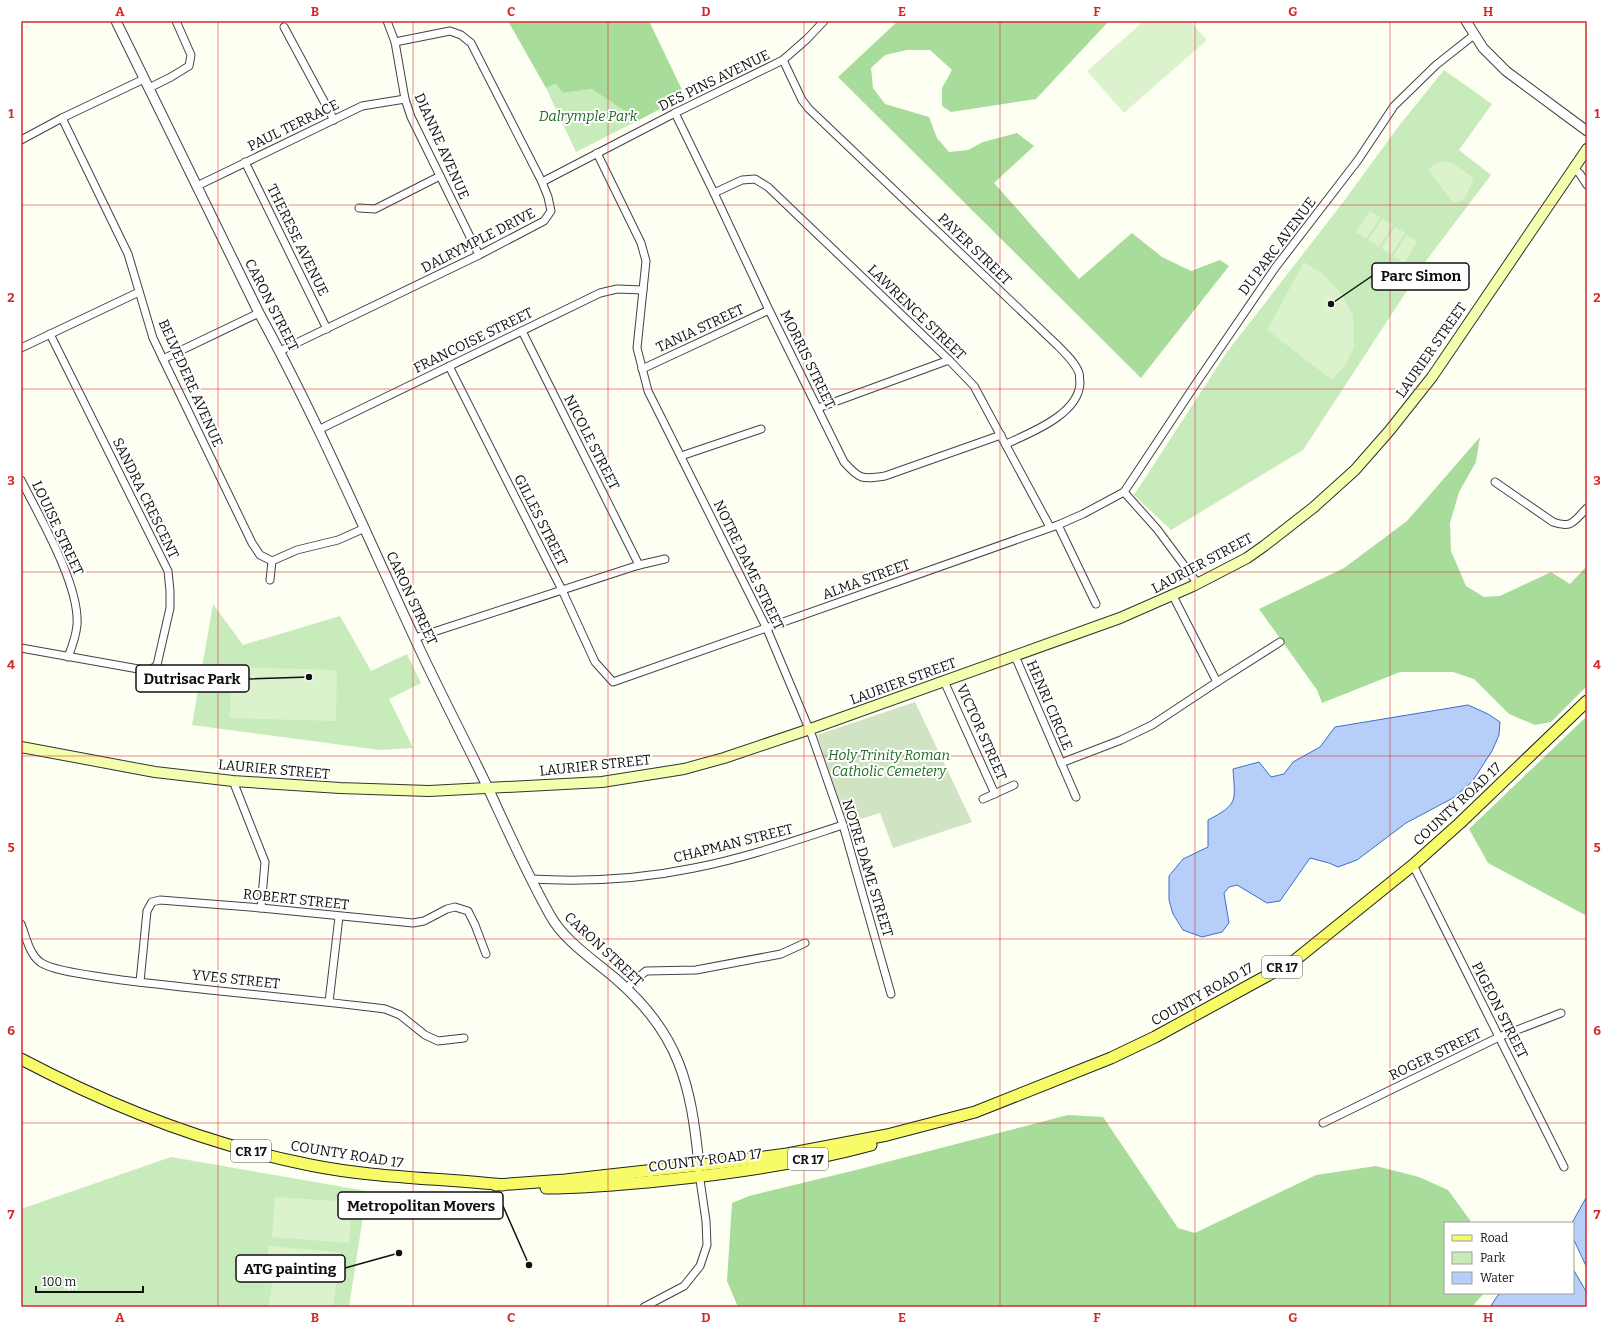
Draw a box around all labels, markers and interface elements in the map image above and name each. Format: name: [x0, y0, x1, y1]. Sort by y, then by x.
text: A: [115, 4, 125, 19]
text: B: [311, 4, 319, 19]
text: C: [507, 4, 515, 19]
text: D: [701, 4, 711, 19]
text: E: [898, 4, 906, 19]
text: F: [1093, 4, 1101, 19]
text: G: [1288, 4, 1298, 19]
text: H: [1483, 4, 1493, 19]
street label: DES PINS AVENUE: [656, 46, 773, 115]
street label: DIANNE AVENUE: [410, 90, 473, 202]
street label: PAUL TERRACE: [245, 96, 342, 155]
text: 1: [8, 106, 14, 121]
text: 1: [1594, 106, 1600, 121]
park label: Dalrymple Park: [539, 108, 638, 125]
street label: THERESE AVENUE: [263, 182, 332, 299]
street label: DU PARC AVENUE: [1235, 194, 1320, 299]
street label: DALRYMPLE DRIVE: [418, 204, 538, 277]
street label: PAYER STREET: [934, 210, 1015, 289]
street label: CARON STREET: [241, 256, 302, 354]
street label: LAWRENCE STREET: [864, 261, 969, 364]
callout: Parc Simon: [1372, 263, 1469, 290]
text: Parc Simon: [1381, 267, 1462, 285]
text: 2: [7, 290, 15, 305]
text: 2: [1593, 290, 1601, 305]
street label: LAURIER STREET: [1392, 300, 1470, 401]
street label: TANIA STREET: [654, 301, 747, 356]
street label: FRANCOISE STREET: [411, 304, 536, 377]
street label: MORRIS STREET: [776, 307, 839, 411]
street label: BELVEDERE AVENUE: [155, 317, 226, 450]
street label: NICOLE STREET: [560, 392, 623, 493]
street label: SANDRA CRESCENT: [109, 435, 182, 561]
street label: GILLES STREET: [510, 472, 571, 569]
text: 3: [7, 473, 15, 488]
text: 3: [1593, 473, 1601, 488]
street label: LOUISE STREET: [28, 478, 87, 578]
street label: NOTRE DAME STREET: [710, 497, 788, 633]
street label: LAURIER STREET: [1149, 530, 1256, 597]
street label: CARON STREET: [382, 549, 441, 648]
street label: ALMA STREET: [820, 556, 912, 603]
street label: LAURIER STREET: [848, 654, 959, 709]
text: 4: [7, 657, 15, 672]
text: 4: [1593, 657, 1601, 672]
street label: HENRI CIRCLE: [1023, 658, 1076, 753]
callout: Dutrisac Park: [136, 665, 249, 692]
text: Dutrisac Park: [144, 670, 241, 688]
street label: VICTOR STREET: [953, 682, 1010, 783]
park label: Holy Trinity Roman Catholic Cemetery: [828, 747, 950, 780]
street label: LAURIER STREET: [539, 751, 652, 780]
street label: LAURIER STREET: [217, 756, 330, 783]
street label: COUNTY ROAD 17: [1410, 759, 1505, 849]
street label: NOTRE DAME STREET: [839, 797, 897, 939]
street label: CHAPMAN STREET: [672, 820, 795, 867]
text: 5: [7, 840, 15, 855]
text: 5: [1593, 840, 1601, 855]
street label: ROBERT STREET: [242, 885, 350, 914]
street label: CARON STREET: [561, 909, 647, 990]
road number: CR 17: [1262, 956, 1302, 978]
street label: COUNTY ROAD 17: [1148, 959, 1256, 1029]
street label: PIGEON STREET: [1468, 959, 1531, 1061]
street label: YVES STREET: [191, 966, 281, 993]
text: 6: [7, 1023, 15, 1038]
text: 6: [1593, 1023, 1601, 1038]
street label: ROGER STREET: [1386, 1025, 1484, 1084]
street label: COUNTY ROAD 17: [289, 1137, 405, 1172]
road number: CR 17: [231, 1140, 271, 1162]
street label: COUNTY ROAD 17: [647, 1145, 763, 1176]
road number: CR 17: [788, 1148, 828, 1170]
callout: Metropolitan Movers: [338, 1192, 503, 1219]
text: Metropolitan Movers: [347, 1197, 495, 1215]
text: 7: [8, 1207, 15, 1222]
text: 7: [1594, 1207, 1601, 1222]
legend: [1444, 1222, 1574, 1294]
text: Road: [1480, 1231, 1508, 1245]
text: Park: [1480, 1251, 1506, 1265]
callout: ATG painting: [236, 1255, 345, 1282]
text: ATG painting: [244, 1260, 337, 1278]
scale bar: [36, 1268, 143, 1294]
text: Water: [1480, 1271, 1515, 1285]
text: 100 m: [42, 1275, 77, 1289]
text: A: [115, 1310, 125, 1325]
text: B: [311, 1310, 319, 1325]
text: C: [507, 1310, 515, 1325]
text: D: [701, 1310, 711, 1325]
text: E: [898, 1310, 906, 1325]
text: F: [1093, 1310, 1101, 1325]
text: G: [1288, 1310, 1298, 1325]
text: H: [1483, 1310, 1493, 1325]

